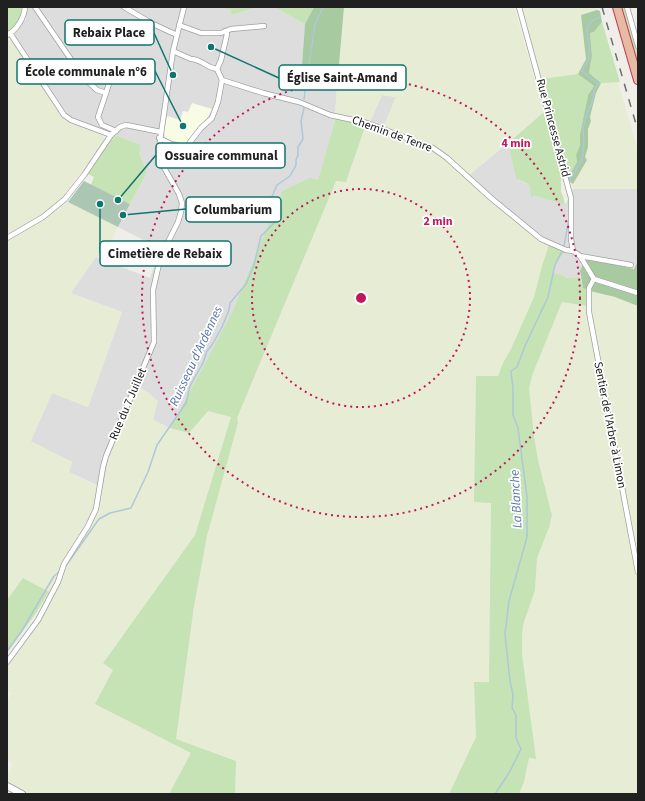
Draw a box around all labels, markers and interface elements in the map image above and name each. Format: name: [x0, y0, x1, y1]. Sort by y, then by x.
callout: Rebaix Place: [65, 20, 154, 45]
text: Rebaix Place: [73, 24, 145, 42]
callout: École communale n°6: [17, 59, 155, 84]
text: École communale n°6: [25, 63, 147, 81]
callout: Église Saint-Amand: [279, 65, 406, 90]
text: Église Saint-Amand: [287, 69, 397, 87]
street label: Rue Princesse Astrid: [532, 77, 574, 179]
street label: Chemin de Tenre: [349, 112, 435, 156]
text: 4 min: [501, 135, 531, 152]
callout: Ossuaire communal: [156, 143, 285, 168]
text: Ossuaire communal: [164, 147, 278, 165]
callout: Columbarium: [186, 197, 281, 222]
text: Columbarium: [194, 201, 272, 219]
text: 2 min: [423, 213, 453, 230]
callout: Cimetière de Rebaix: [100, 241, 231, 266]
text: Cimetière de Rebaix: [108, 245, 222, 263]
centre of rings: [354, 291, 368, 305]
water label: Ruisseau d'Ardennes: [165, 303, 227, 409]
street label: Sentier de l'Arbre à Limon: [589, 360, 631, 490]
street label: Rue du 7 Juillet: [105, 365, 151, 443]
water label: La Blanche: [505, 469, 527, 529]

